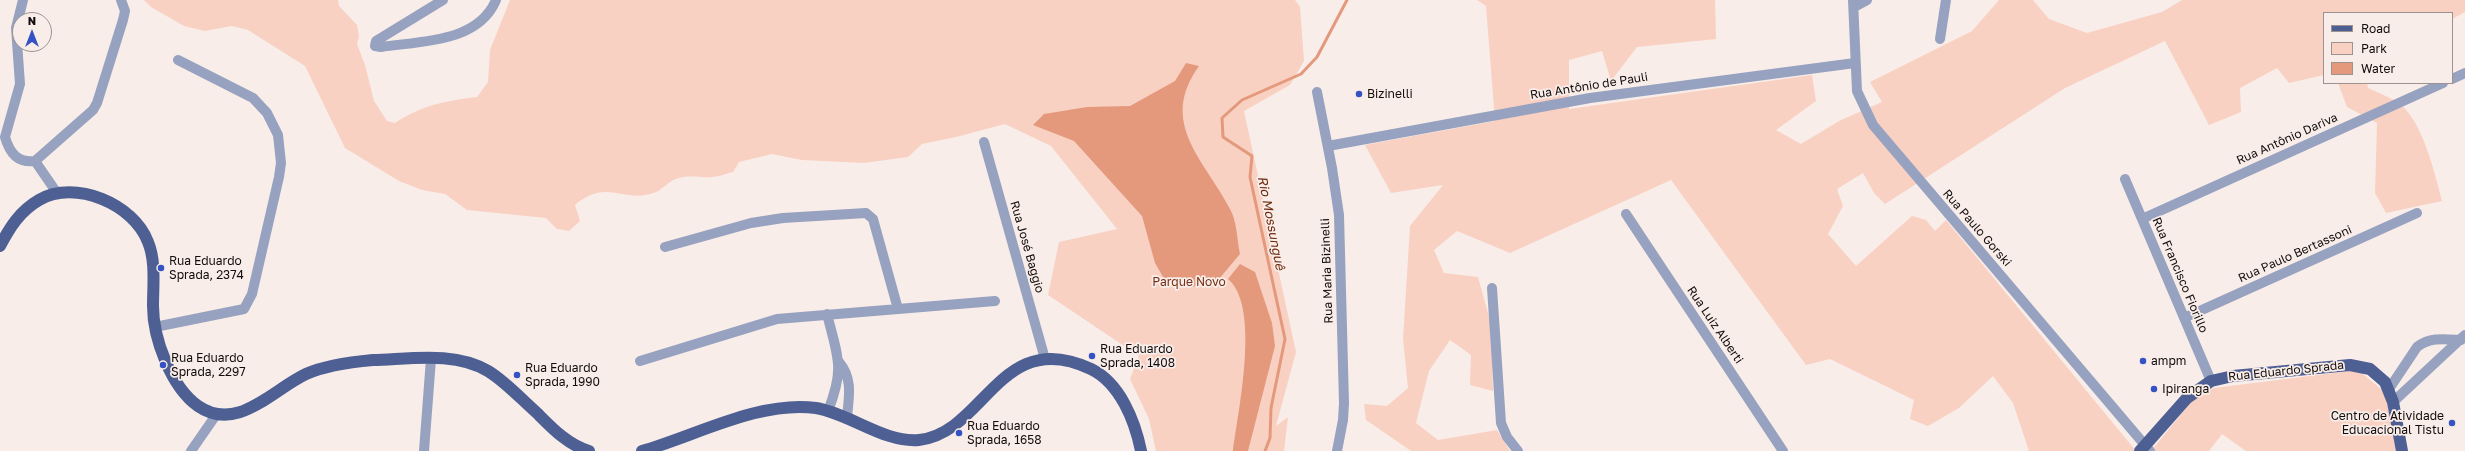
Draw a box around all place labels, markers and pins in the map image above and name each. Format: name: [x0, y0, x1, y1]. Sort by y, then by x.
place label: Bizinelli: [1367, 87, 1413, 101]
marker: Bizinelli: [1354, 89, 1364, 99]
place label: Rua Eduardo Sprada, 2374: [169, 254, 244, 282]
marker: Rua Eduardo Sprada, 2374: [156, 263, 166, 273]
place label: Rua Eduardo Sprada, 1408: [1100, 342, 1175, 370]
place label: Rua Eduardo Sprada, 2297: [171, 351, 246, 379]
marker: Rua Eduardo Sprada, 1408: [1087, 351, 1097, 361]
place label: ampm: [2151, 354, 2186, 368]
marker: ampm: [2138, 356, 2148, 366]
marker: Rua Eduardo Sprada, 2297: [158, 360, 168, 370]
place label: Rua Eduardo Sprada, 1990: [525, 361, 600, 389]
marker: Rua Eduardo Sprada, 1990: [512, 370, 522, 380]
place label: Ipiranga: [2162, 382, 2209, 396]
marker: Ipiranga: [2149, 384, 2159, 394]
place label: Centro de Atividade Educacional Tistu: [2331, 409, 2444, 437]
marker: Centro de Atividade Educacional Tistu: [2447, 418, 2457, 428]
place label: Rua Eduardo Sprada, 1658: [967, 419, 1042, 447]
marker: Rua Eduardo Sprada, 1658: [954, 428, 964, 438]

